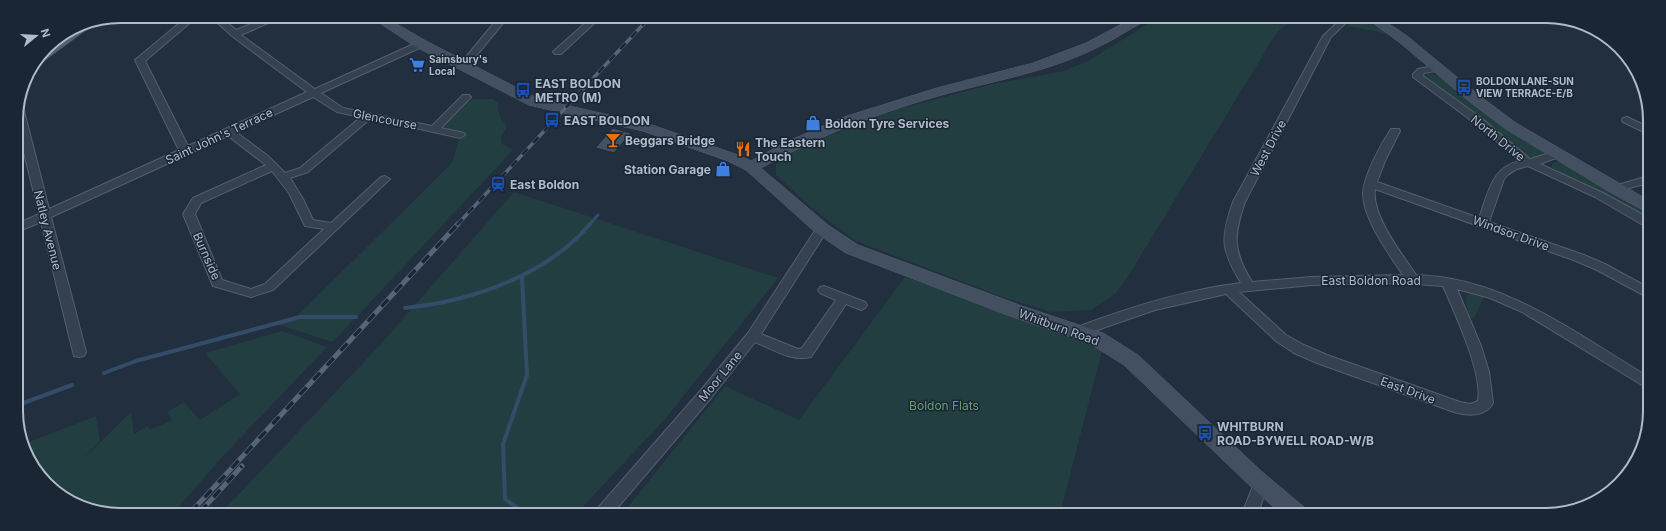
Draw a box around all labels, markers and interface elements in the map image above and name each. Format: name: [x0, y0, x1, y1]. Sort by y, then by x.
north arrow: [16, 16, 56, 56]
text: N: [38, 27, 53, 39]
place label: Sainsbury's Local: [429, 53, 488, 77]
supermarket icon: Sainsbury's Local: [408, 56, 426, 74]
place label: BOLDON LANE-SUN VIEW TERRACE-E/B: [1476, 75, 1574, 99]
place label: EAST BOLDON METRO (M): [535, 76, 621, 105]
bus stop icon: BOLDON LANE-SUN VIEW TERRACE-E/B: [1455, 78, 1473, 96]
bus stop icon: EAST BOLDON METRO (M): [514, 81, 532, 99]
street label: Saint John's Terrace: [163, 105, 275, 167]
street label: Glencourse: [352, 105, 418, 133]
bus stop icon: EAST BOLDON: [543, 111, 561, 129]
street label: North Drive: [1468, 112, 1528, 164]
place label: EAST BOLDON: [564, 113, 650, 128]
shop icon: Boldon Tyre Services: [804, 114, 822, 132]
place label: Boldon Tyre Services: [825, 116, 950, 131]
street label: West Drive: [1247, 117, 1289, 179]
bar icon: Beggars Bridge: [604, 131, 622, 149]
place label: Beggars Bridge: [625, 133, 715, 148]
place label: The Eastern Touch: [755, 135, 825, 164]
restaurant icon: The Eastern Touch: [734, 140, 752, 158]
shop icon: Station Garage: [714, 160, 732, 178]
place label: Station Garage: [624, 162, 711, 177]
station icon: East Boldon: [489, 175, 507, 193]
place label: East Boldon: [510, 177, 579, 192]
street label: Natley Avenue: [31, 189, 65, 271]
street label: Windsor Drive: [1471, 212, 1551, 254]
street label: Burnside: [190, 230, 224, 282]
street label: East Boldon Road: [1321, 273, 1421, 288]
street label: Whitburn Road: [1017, 306, 1101, 348]
street label: Moor Lane: [695, 348, 745, 404]
street label: East Drive: [1378, 373, 1438, 407]
park label: Boldon Flats: [909, 398, 979, 413]
place label: WHITBURN ROAD-BYWELL ROAD-W/B: [1217, 419, 1374, 448]
bus stop icon: WHITBURN ROAD-BYWELL ROAD-W/B: [1196, 424, 1214, 442]

